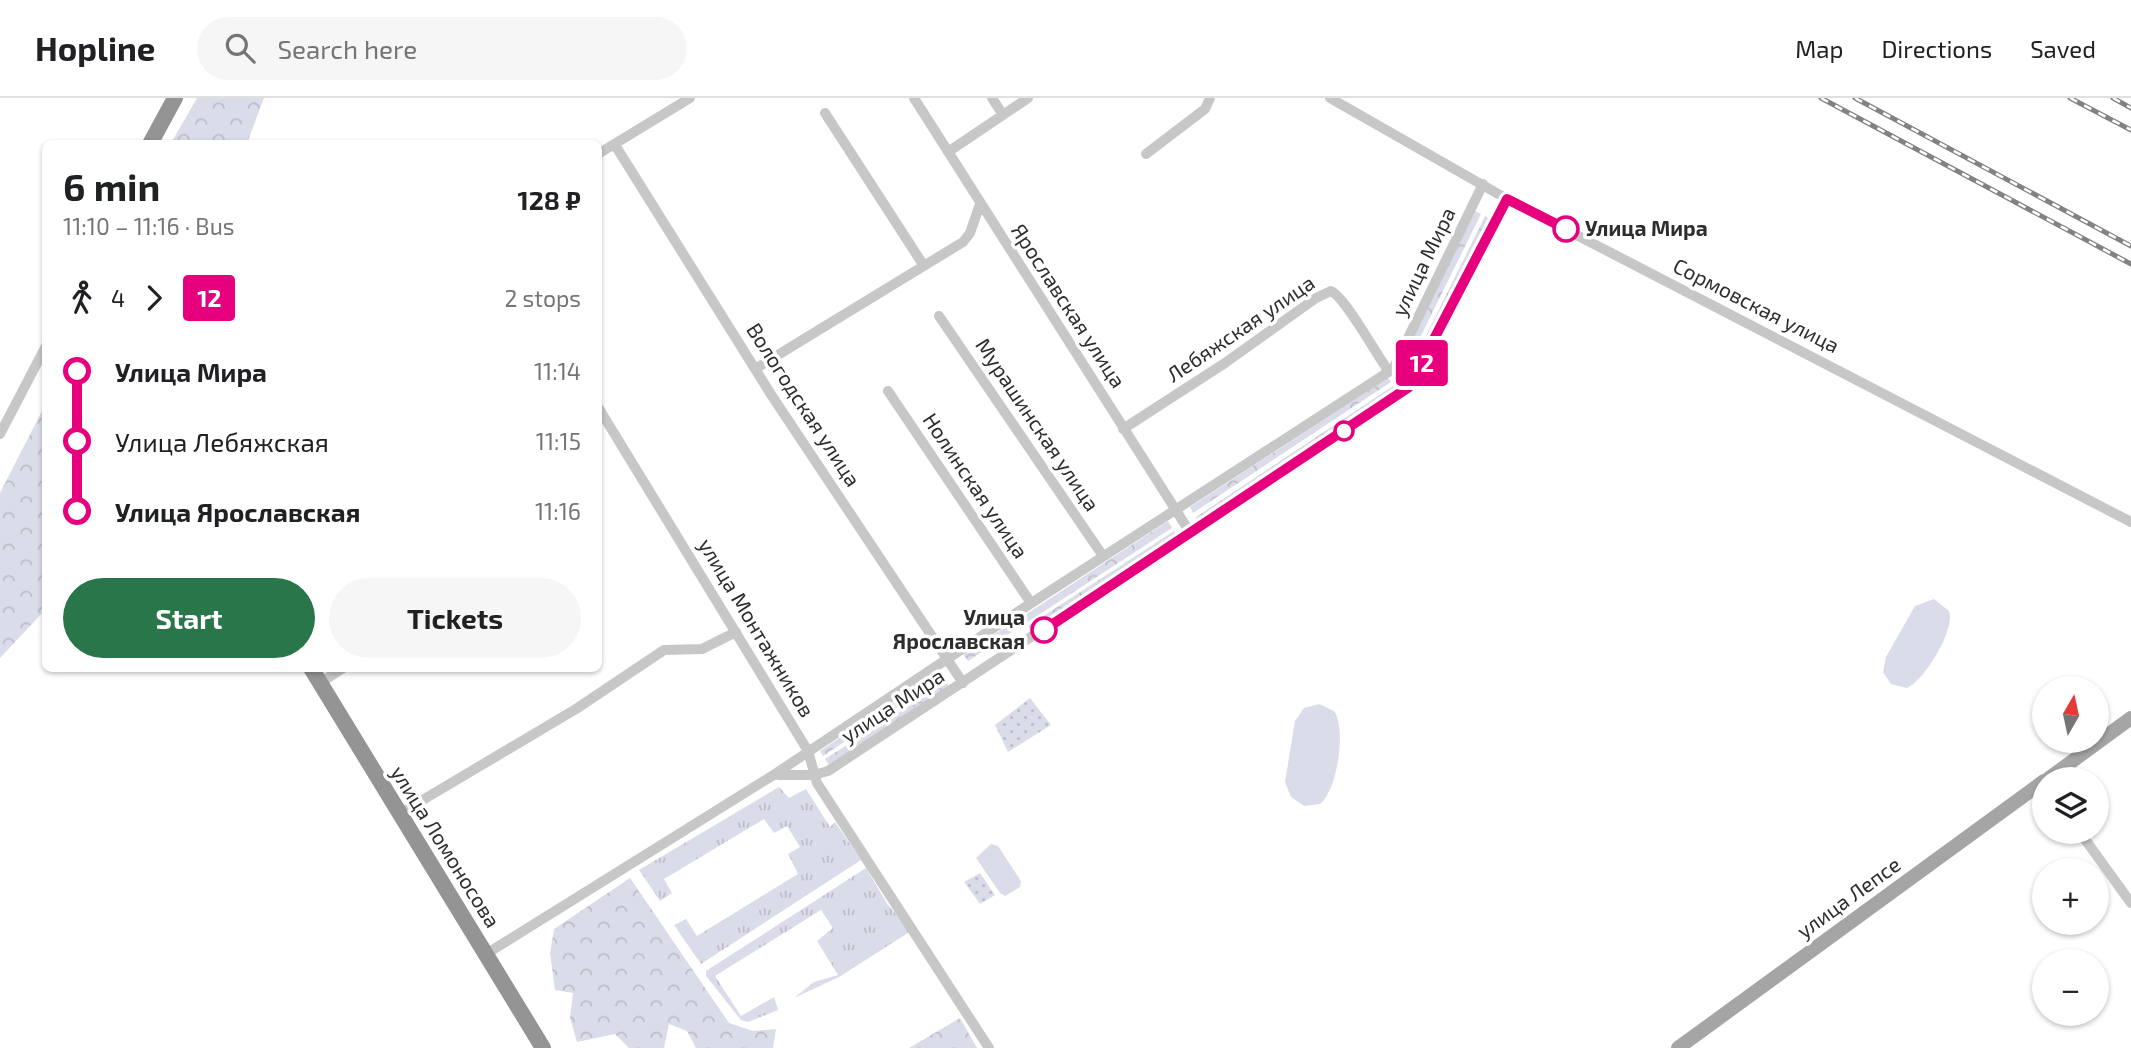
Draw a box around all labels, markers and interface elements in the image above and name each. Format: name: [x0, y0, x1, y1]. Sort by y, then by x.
search box: [197, 17, 687, 80]
text: Hopline: [35, 28, 155, 68]
icon: search: [221, 29, 259, 67]
text: Search here: [277, 33, 417, 64]
text: Map: [1795, 34, 1843, 63]
text: Directions: [1881, 34, 1992, 63]
text: Saved: [2030, 34, 2096, 63]
text: 6 min: [63, 163, 160, 209]
text: 128 ₽: [517, 184, 581, 215]
street label: улица Мира: [1386, 203, 1461, 320]
text: 11:10 – 11:16 · Bus: [63, 212, 234, 240]
place label: Улица Мира: [1585, 215, 1708, 240]
marker: Улица Мира: [1553, 216, 1579, 242]
street label: Ярославская улица: [1006, 219, 1132, 392]
street label: Сормовская улица: [1669, 252, 1844, 358]
street label: Лебяжская улица: [1162, 269, 1319, 387]
icon: walk: [63, 279, 101, 317]
icon: forward: [135, 279, 173, 317]
text: 12: [197, 283, 221, 312]
text: 4: [111, 284, 125, 312]
text: 2 stops: [504, 284, 581, 312]
street label: Вологодская улица: [741, 318, 866, 491]
street label: Мурашинская улица: [970, 333, 1105, 516]
line badge: 12: [1390, 340, 1454, 386]
text: 12: [1410, 348, 1434, 377]
text: Улица Мира: [115, 356, 267, 387]
text: 11:14: [534, 357, 581, 385]
street label: Нолинская улица: [917, 408, 1034, 563]
unlabelled marker: [1334, 421, 1354, 441]
text: Улица Лебяжская: [115, 426, 329, 457]
text: 11:15: [536, 427, 581, 455]
text: Улица Ярославская: [115, 496, 360, 527]
text: 11:16: [535, 497, 581, 525]
street label: улица Монтажников: [693, 533, 820, 722]
button: Start: [63, 578, 315, 658]
button: Tickets: [329, 578, 581, 658]
place label: Улица Ярославская: [893, 604, 1025, 653]
marker: Улица Ярославская: [1031, 617, 1057, 643]
street label: улица Мира: [836, 662, 949, 748]
north arrow: [2032, 676, 2109, 752]
map controls: [2032, 676, 2109, 1026]
street label: улица Ломоносова: [385, 761, 506, 932]
button: layers: [2032, 767, 2109, 844]
street label: улица Лепсе: [1791, 851, 1905, 944]
button: +: [2032, 858, 2109, 935]
button: −: [2032, 949, 2109, 1026]

